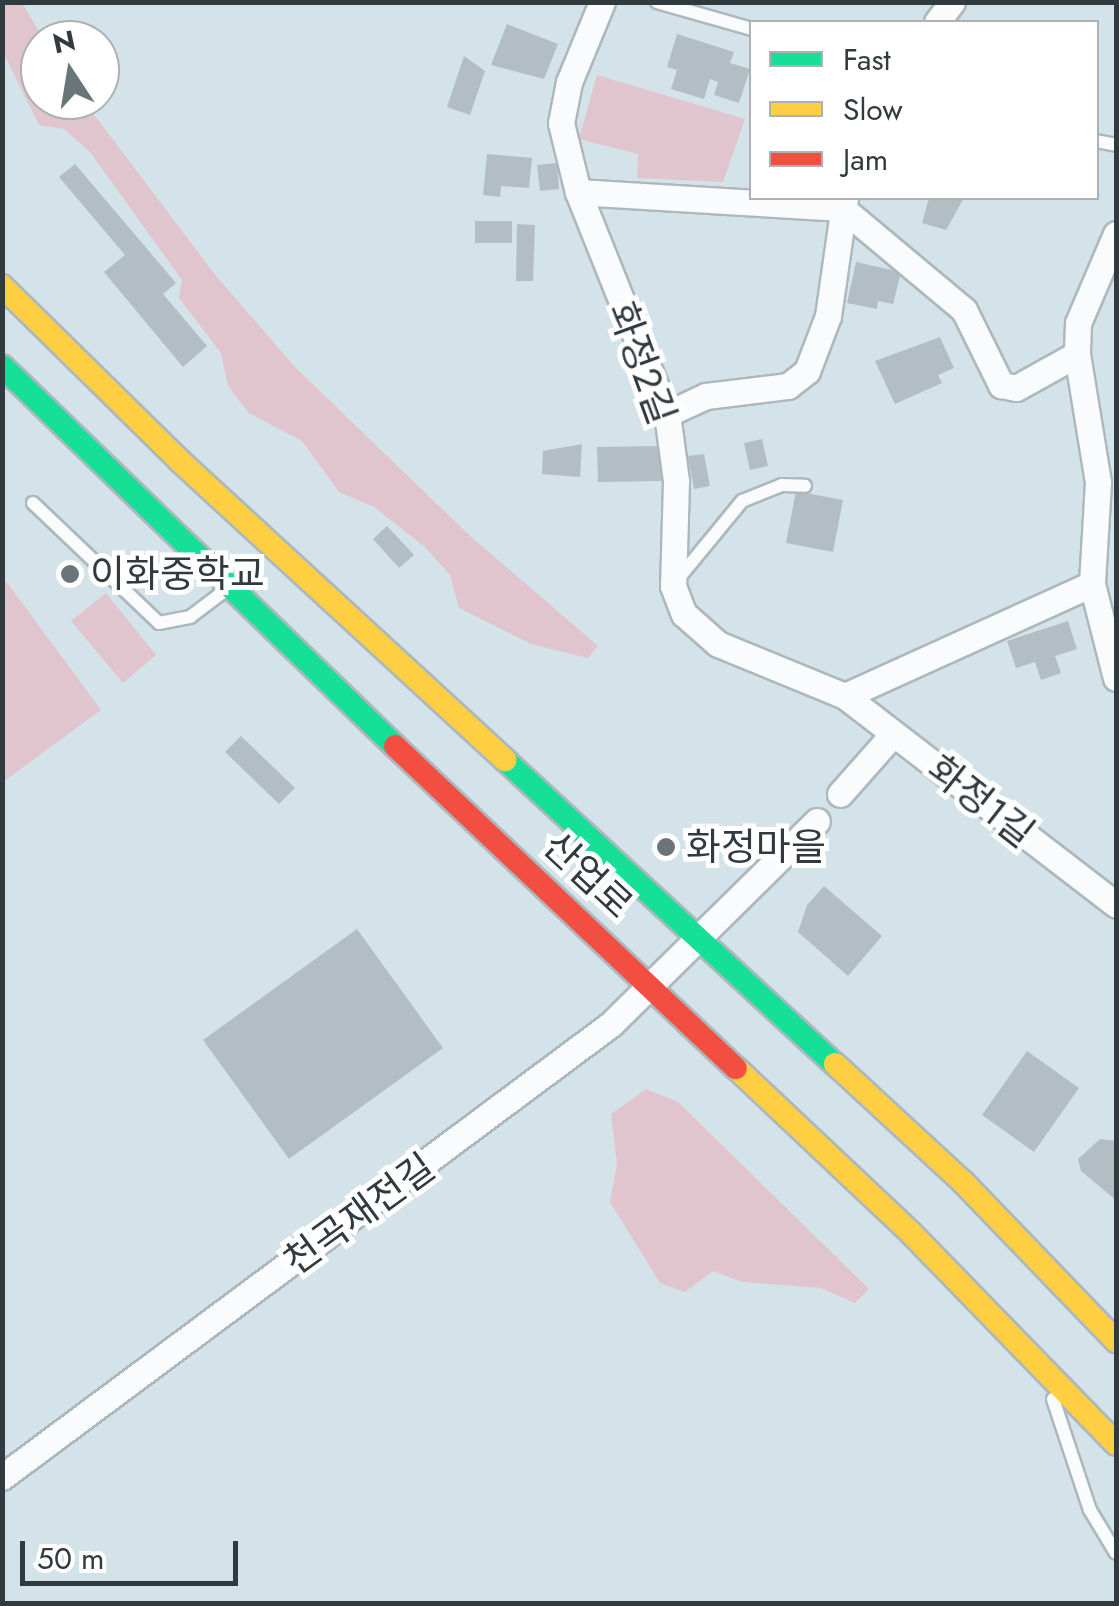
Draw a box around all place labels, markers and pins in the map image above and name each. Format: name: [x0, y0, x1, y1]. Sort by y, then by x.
place label: 이화중학교: [90, 551, 265, 597]
marker: 이화중학교: [59, 563, 81, 585]
place label: 화정마을: [686, 824, 826, 870]
marker: 화정마을: [655, 836, 677, 858]

